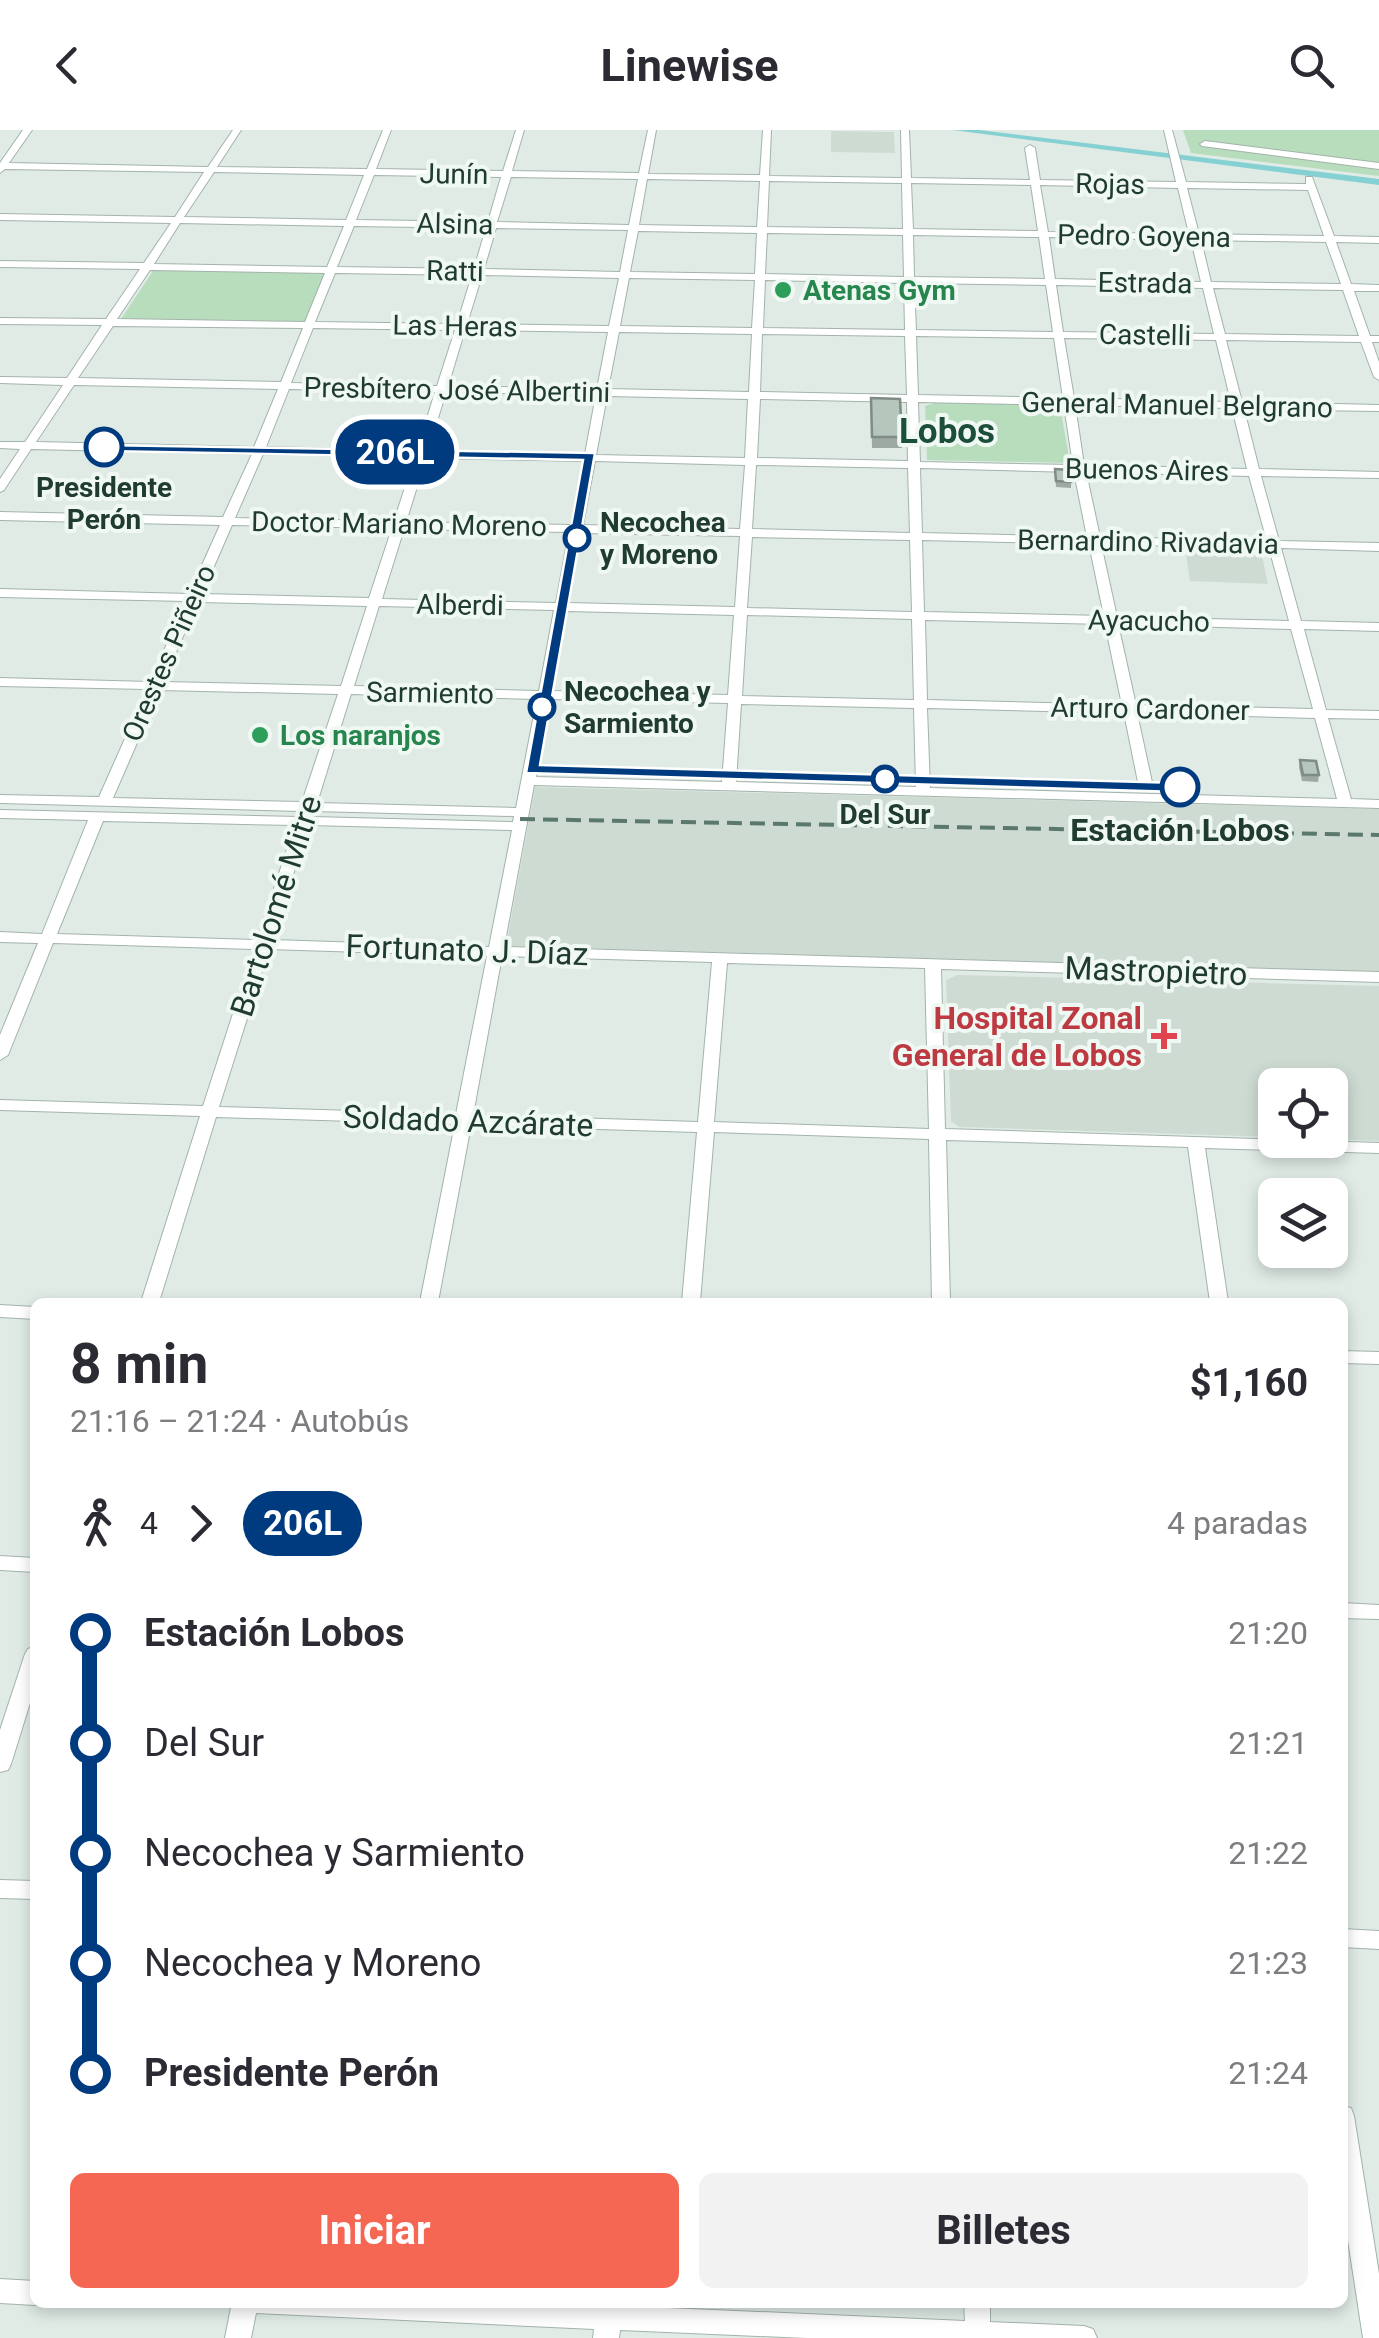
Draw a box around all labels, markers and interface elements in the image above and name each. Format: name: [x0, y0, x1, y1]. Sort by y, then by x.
icon: back: [40, 38, 95, 93]
icon: search: [1284, 38, 1339, 93]
text: Linewise: [600, 39, 779, 92]
street label: Junín: [419, 157, 489, 191]
street label: Rojas: [1075, 167, 1145, 201]
street label: Alsina: [416, 207, 494, 241]
street label: Pedro Goyena: [1057, 218, 1231, 254]
street label: Ratti: [426, 254, 484, 288]
street label: Estrada: [1097, 266, 1193, 300]
place label: Atenas Gym: [803, 274, 956, 307]
marker: Atenas Gym: [772, 279, 794, 301]
street label: Las Heras: [392, 308, 518, 344]
street label: Castelli: [1099, 318, 1191, 352]
street label: Presbítero José Albertini: [303, 371, 611, 409]
street label: General Manuel Belgrano: [1021, 386, 1333, 424]
district label: Lobos: [899, 411, 995, 452]
line badge: 206L: [325, 420, 465, 484]
marker: Presidente Perón: [85, 428, 123, 466]
text: 206L: [355, 432, 435, 473]
street label: Buenos Aires: [1065, 452, 1229, 488]
place label: Presidente Perón: [36, 471, 172, 536]
street label: Doctor Mariano Moreno: [251, 505, 547, 543]
place label: Necochea y Moreno: [600, 506, 726, 571]
street label: Bernardino Rivadavia: [1017, 523, 1279, 561]
marker: Necochea y Moreno: [564, 525, 590, 551]
street label: Orestes Piñeiro: [115, 560, 223, 746]
street label: Alberdi: [416, 588, 504, 622]
street label: Ayacucho: [1088, 603, 1210, 639]
street label: Sarmiento: [366, 675, 494, 711]
place label: Necochea y Sarmiento: [564, 675, 712, 740]
street label: Arturo Cardoner: [1050, 691, 1250, 727]
marker: Necochea y Sarmiento: [529, 694, 555, 720]
place label: Los naranjos: [280, 719, 441, 752]
marker: Los naranjos: [249, 724, 271, 746]
marker: Del Sur: [872, 766, 898, 792]
marker: Estación Lobos: [1161, 768, 1199, 806]
street label: Bartolomé Mitre: [222, 791, 330, 1021]
place label: Del Sur: [840, 798, 930, 831]
place label: Estación Lobos: [1070, 811, 1290, 849]
street label: Fortunato J. Díaz: [345, 927, 589, 973]
street label: Mastropietro: [1064, 949, 1248, 993]
place label: Hospital Zonal General de Lobos: [892, 999, 1142, 1074]
marker: Hospital Zonal General de Lobos: [1151, 1023, 1177, 1049]
map controls: [1258, 1068, 1348, 1268]
button: locate: [1258, 1068, 1348, 1158]
street label: Soldado Azcárate: [342, 1098, 594, 1144]
button: layers: [1258, 1178, 1348, 1268]
text: 8 min: [70, 1332, 208, 1396]
text: $1,160: [1190, 1361, 1308, 1405]
text: 21:16 – 21:24 · Autobús: [70, 1402, 409, 1440]
icon: walk: [70, 1496, 125, 1551]
icon: forward: [173, 1496, 228, 1551]
text: 206L: [263, 1503, 342, 1544]
text: 4: [140, 1504, 158, 1542]
text: 4 paradas: [1167, 1504, 1308, 1542]
text: Estación Lobos: [144, 1611, 405, 1655]
text: 21:20: [1228, 1614, 1308, 1652]
text: Del Sur: [144, 1721, 264, 1765]
text: 21:21: [1228, 1724, 1308, 1762]
text: Necochea y Sarmiento: [144, 1831, 525, 1875]
text: 21:22: [1228, 1834, 1308, 1872]
text: Necochea y Moreno: [144, 1941, 481, 1985]
text: 21:23: [1228, 1944, 1308, 1982]
text: Presidente Perón: [144, 2051, 439, 2095]
text: 21:24: [1228, 2054, 1308, 2092]
button: Iniciar: [70, 2173, 679, 2288]
button: Billetes: [699, 2173, 1308, 2288]

